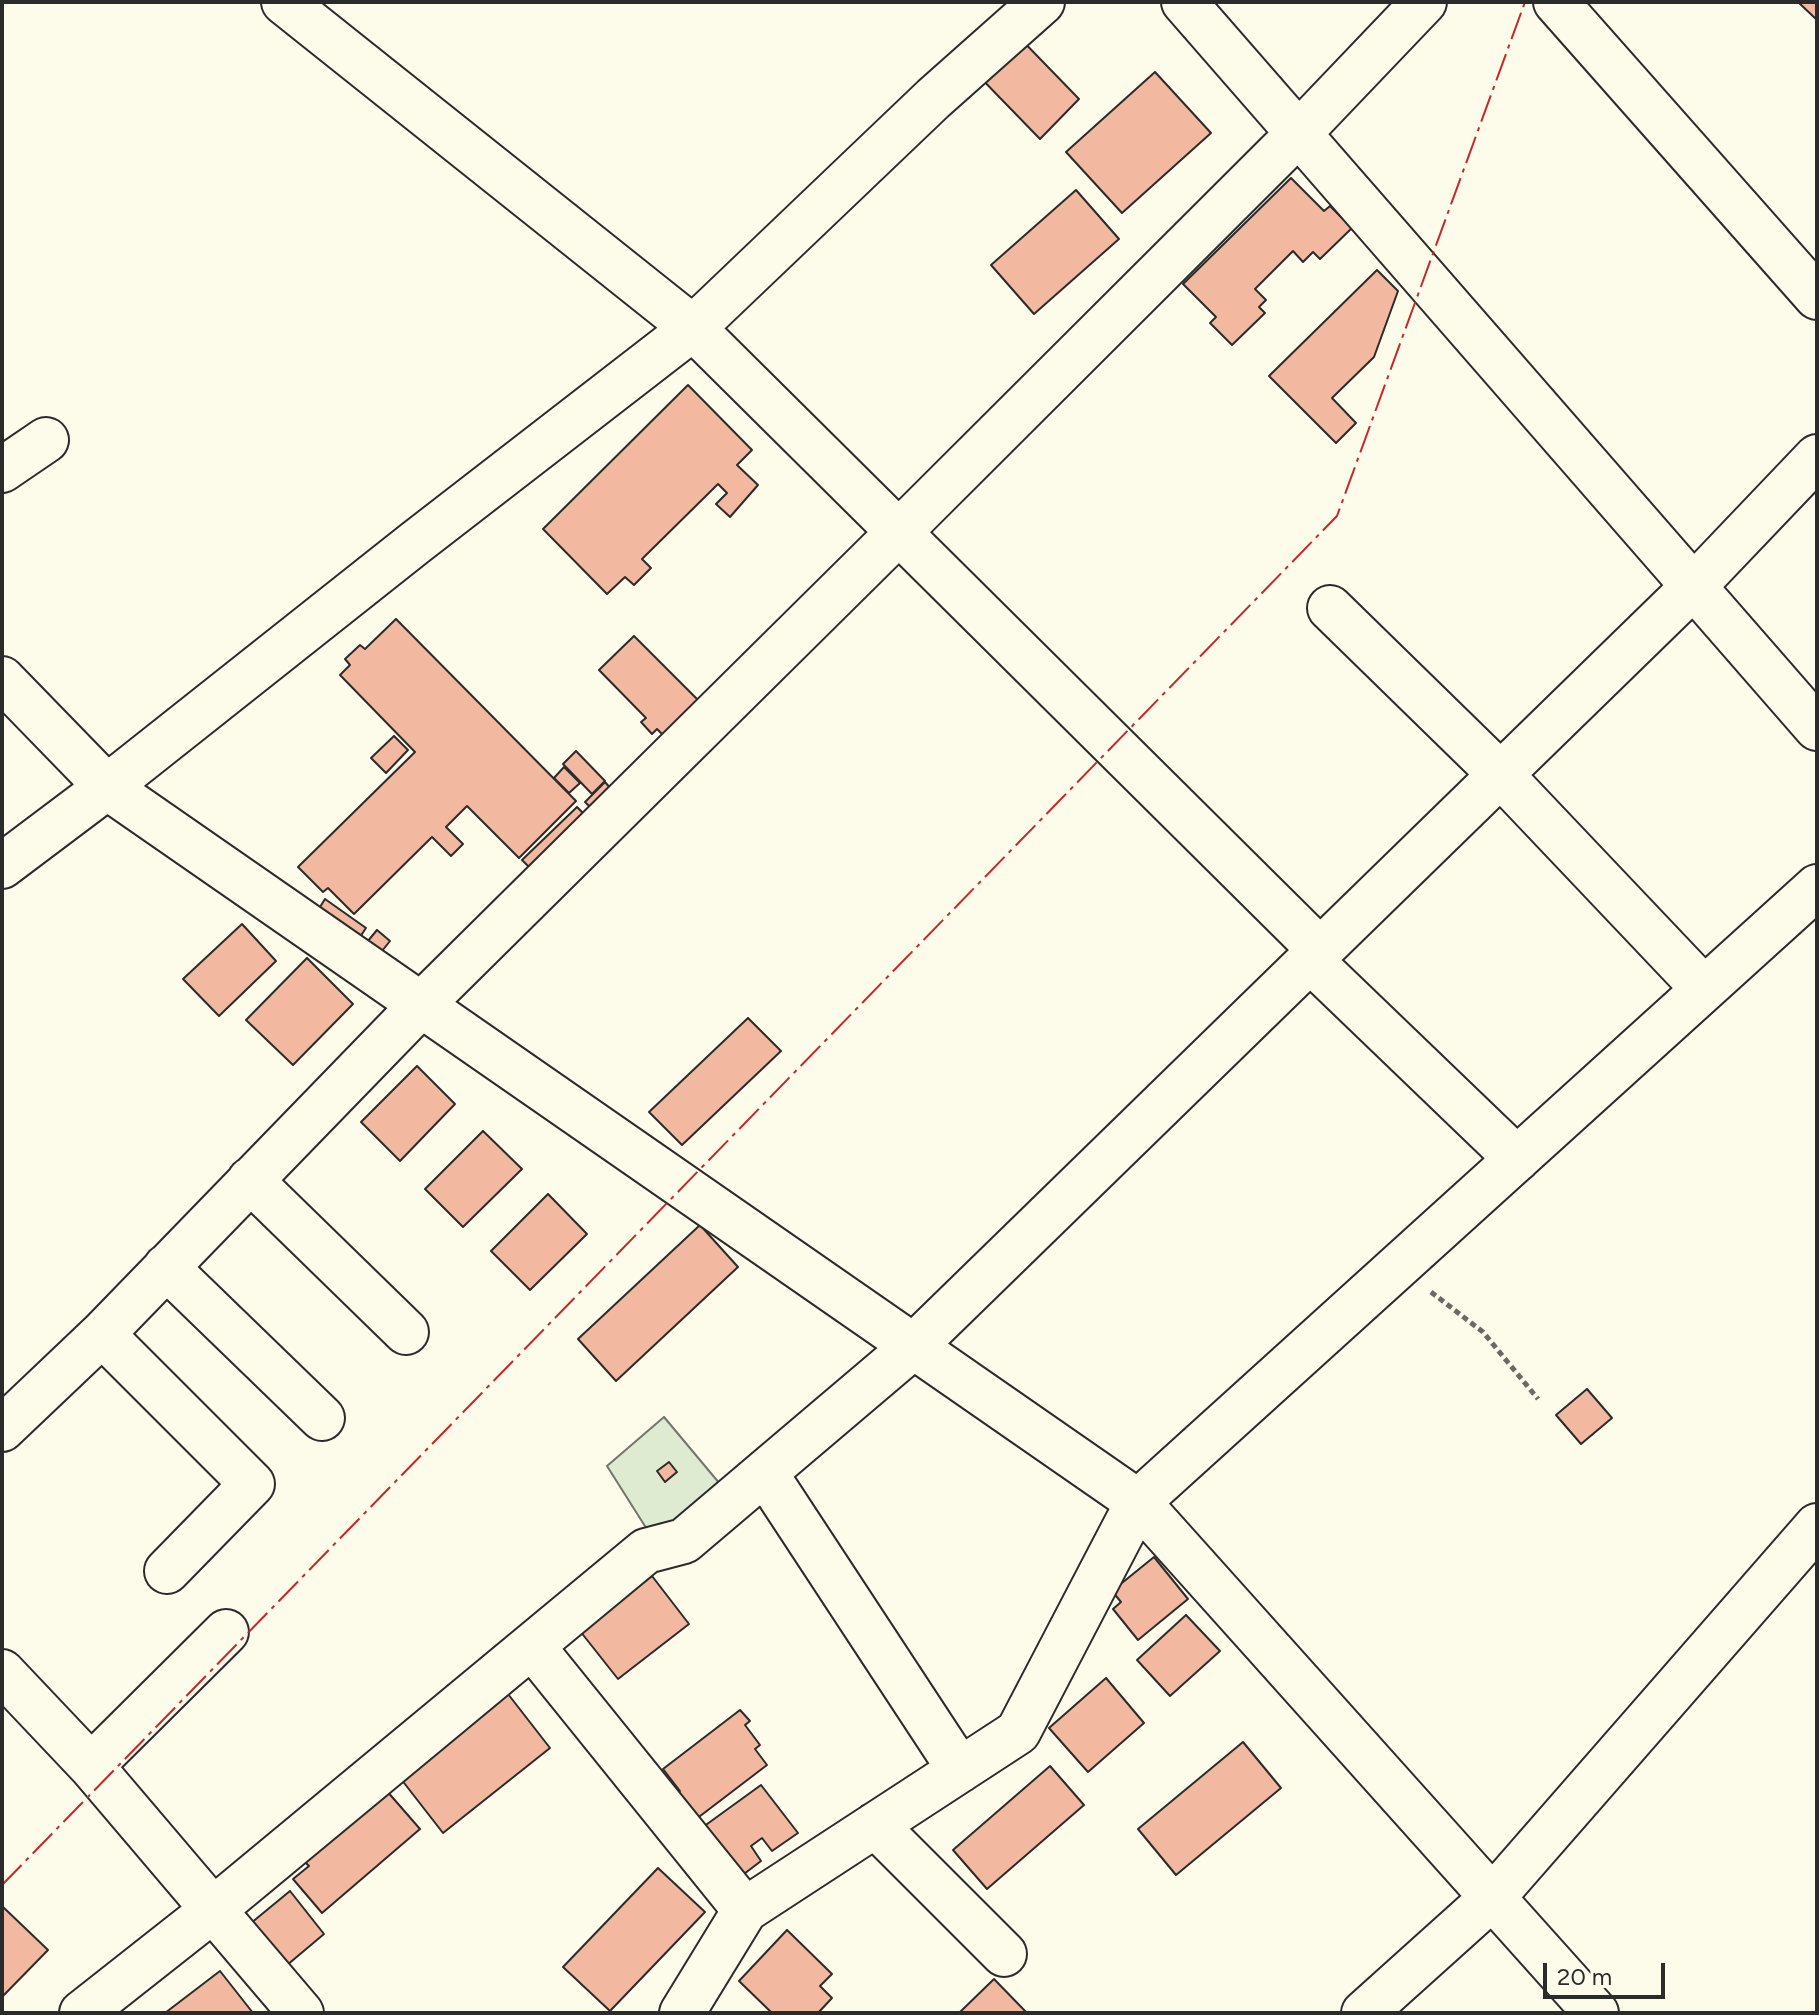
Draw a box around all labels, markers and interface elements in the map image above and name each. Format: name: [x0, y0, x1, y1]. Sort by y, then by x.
scale bar: [1547, 1947, 1669, 1997]
text: 20 m: [1557, 1962, 1612, 1991]

